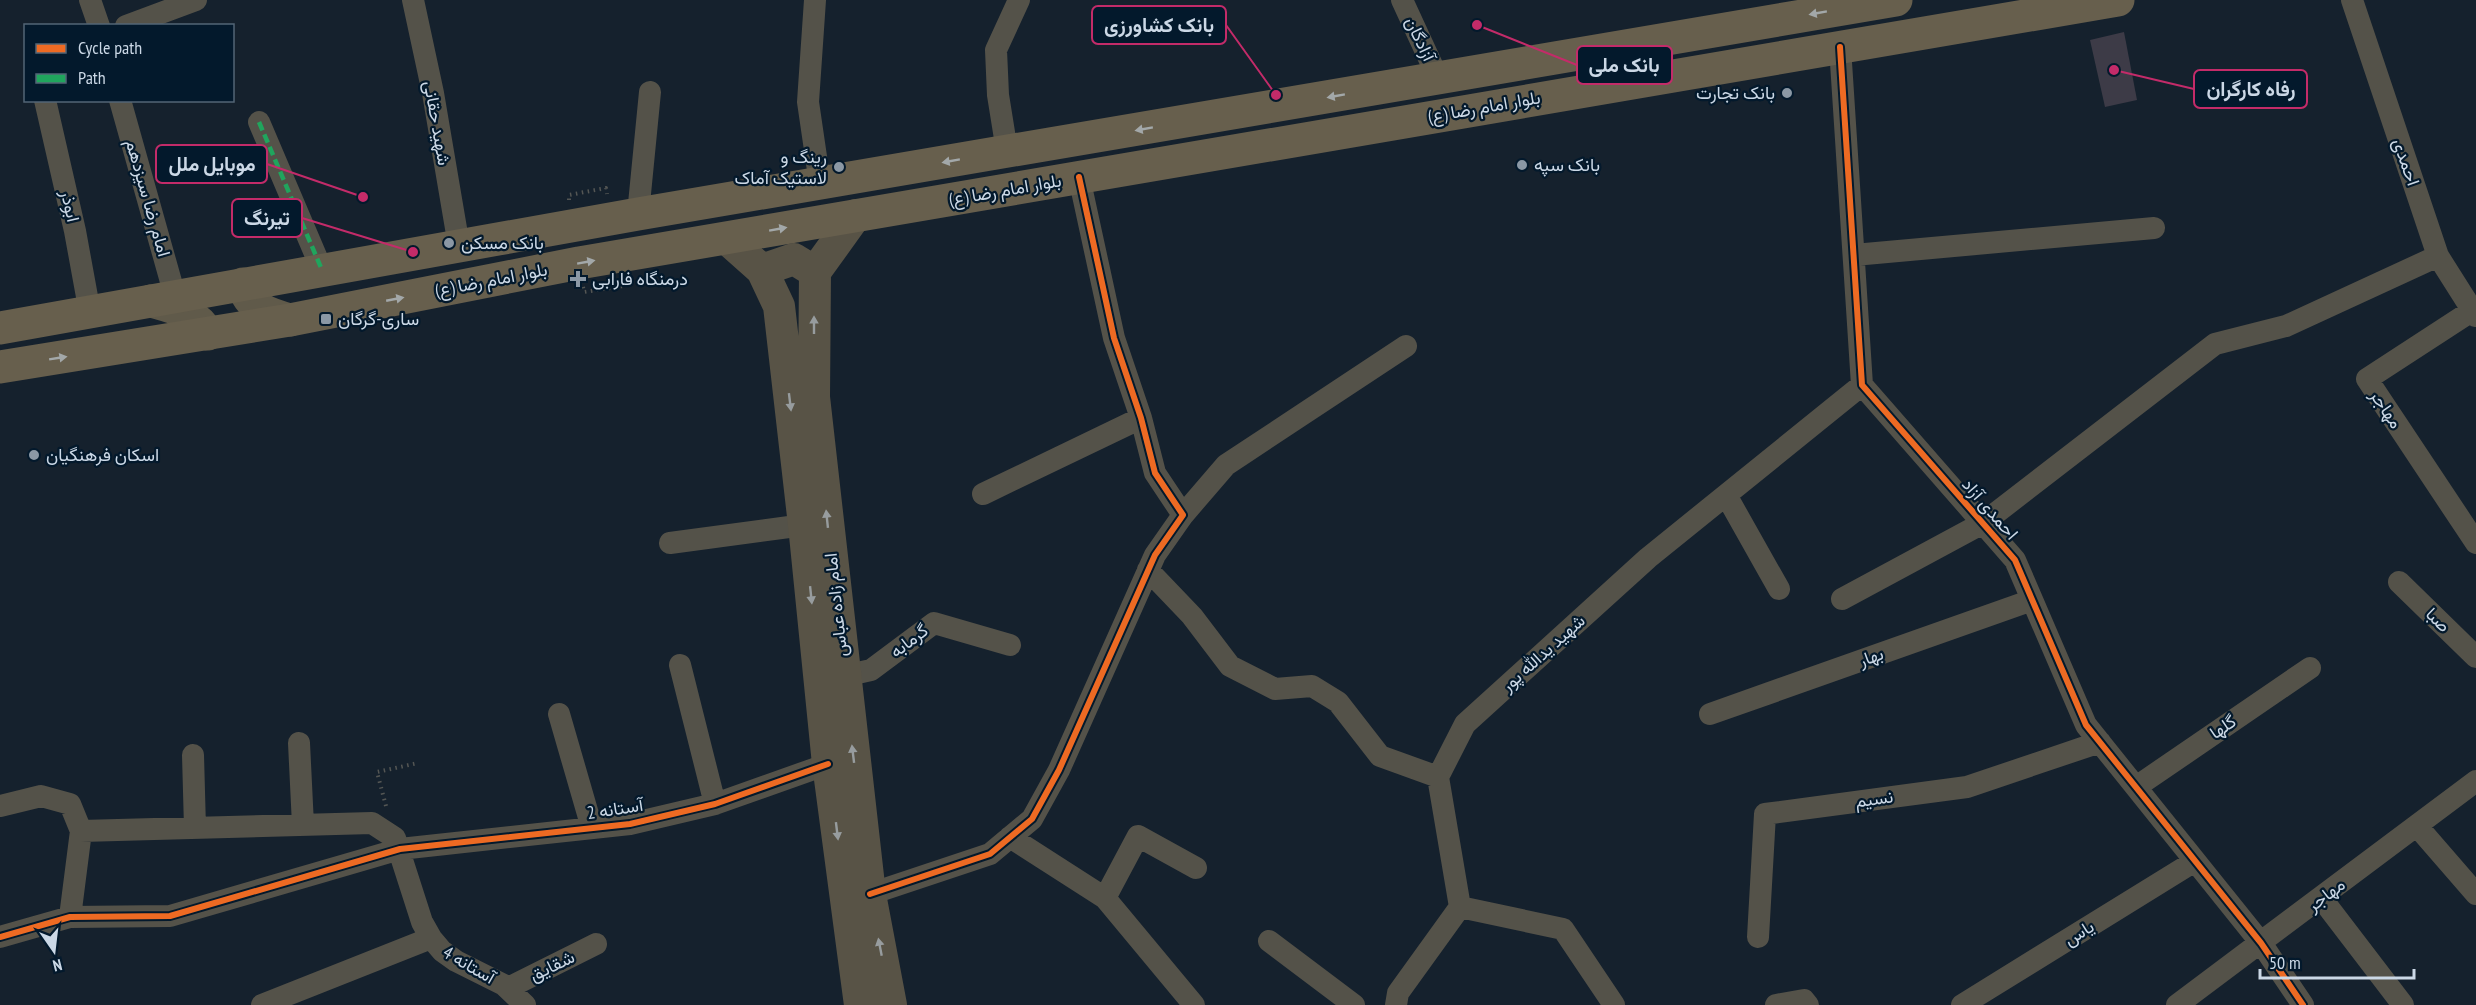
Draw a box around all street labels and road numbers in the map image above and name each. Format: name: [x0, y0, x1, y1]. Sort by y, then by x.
street label: آزادگان: [1400, 13, 1441, 66]
street label: شهید حقانی: [419, 79, 456, 167]
street label: بلوار امام رضا (ع): [1426, 85, 1542, 129]
street label: احمدی: [2388, 135, 2425, 189]
street label: امام رضا سیزدهم: [120, 137, 176, 259]
street label: بلوار امام رضا (ع): [947, 168, 1063, 212]
street label: ابوذر: [55, 187, 85, 224]
street label: بلوار امام رضا (ع): [433, 257, 549, 303]
street label: مهاجر: [2364, 384, 2408, 433]
street label: احمدی آزاد: [1957, 473, 2024, 544]
street label: امام زاده عباس: [819, 552, 853, 658]
street label: صبا: [2421, 602, 2456, 637]
street label: شهید یدالله پور: [1495, 609, 1590, 698]
street label: گرمابه: [885, 619, 933, 663]
street label: بهار: [1854, 641, 1887, 672]
street label: گلها: [2205, 709, 2241, 744]
street label: نسیم: [1853, 784, 1895, 814]
street label: آستانه 2: [585, 792, 646, 824]
street label: مهاجر: [2301, 873, 2350, 917]
street label: یاس: [2059, 914, 2098, 951]
street label: آستانه 4: [439, 941, 501, 990]
street label: شقایق: [525, 945, 578, 986]

